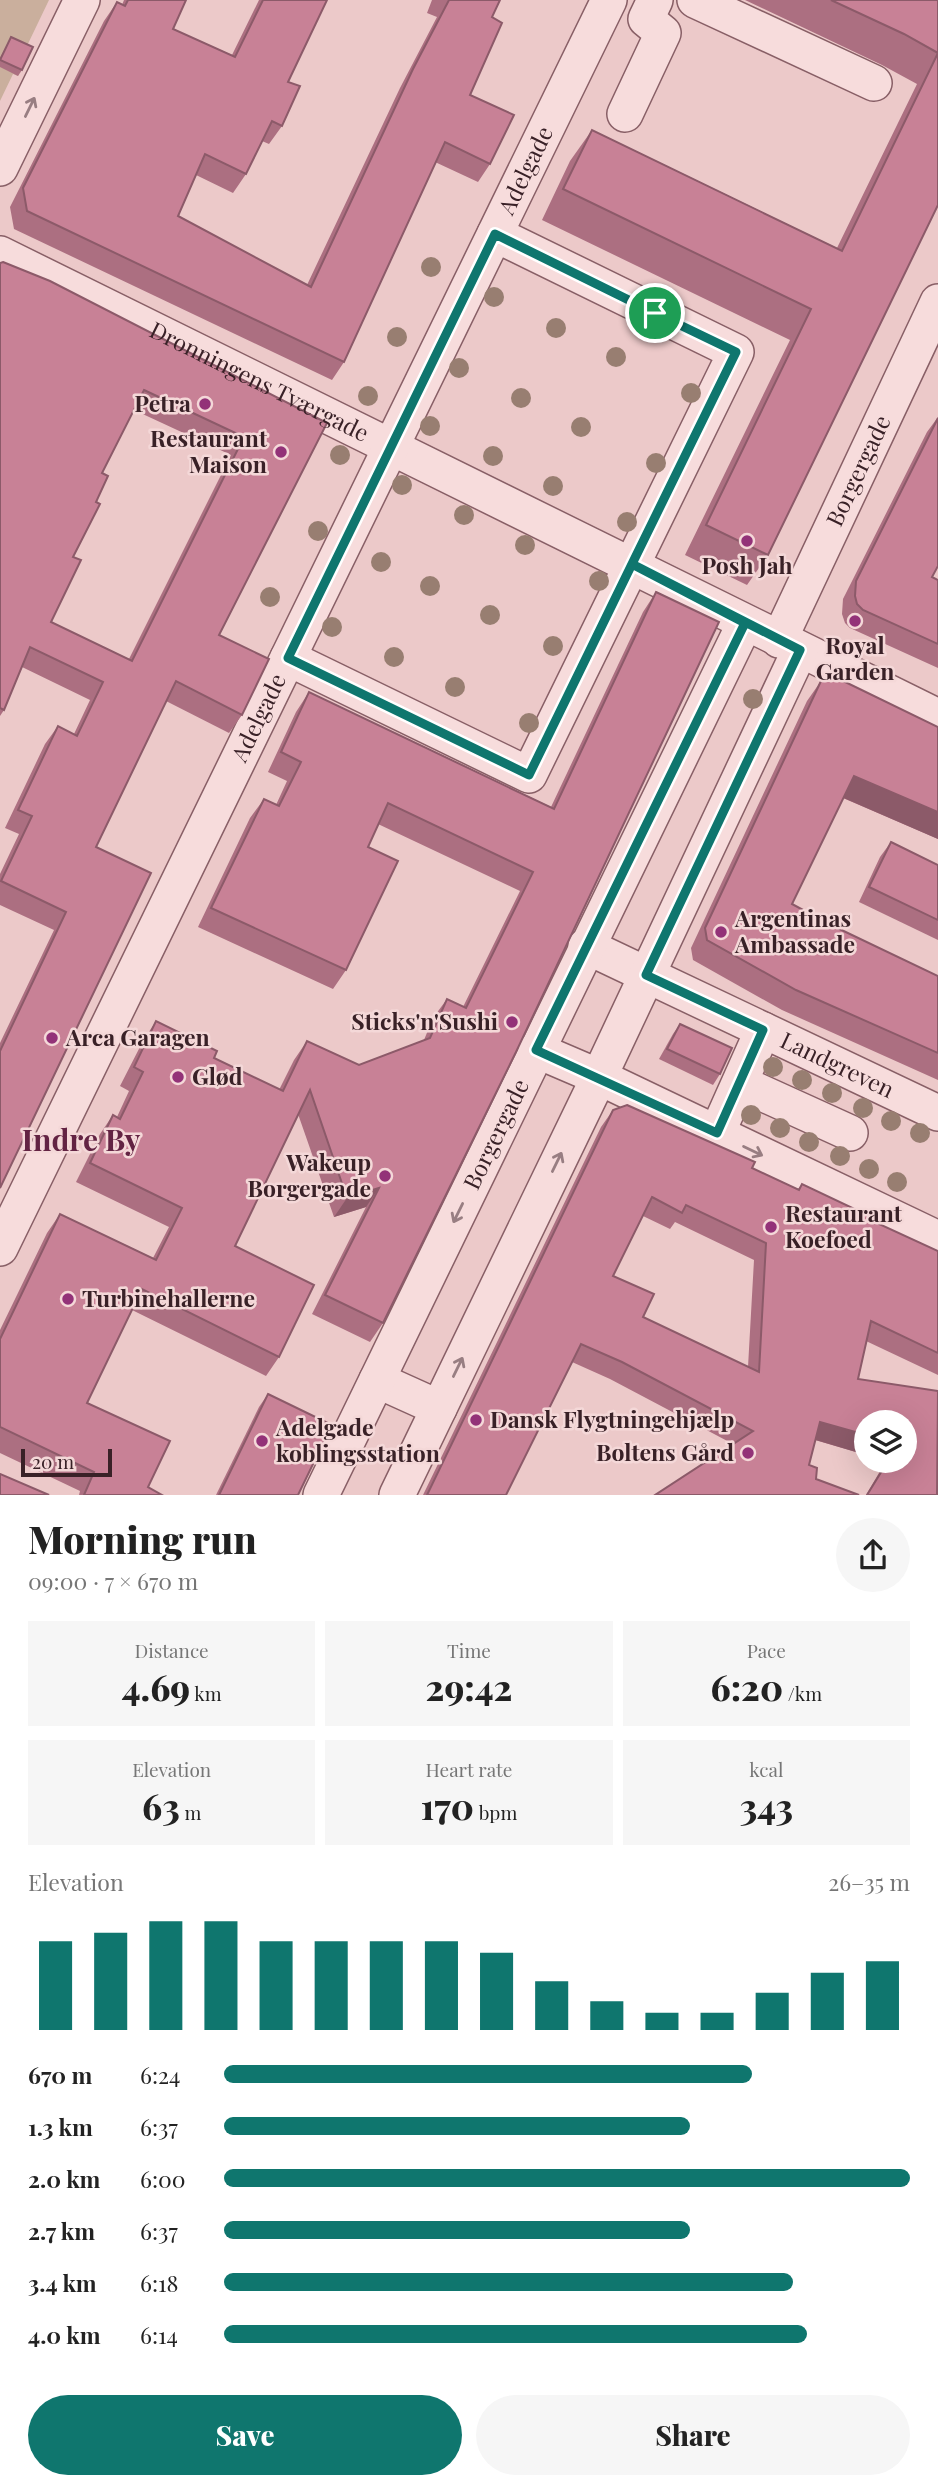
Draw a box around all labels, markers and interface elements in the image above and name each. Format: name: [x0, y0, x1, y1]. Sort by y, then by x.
one-way arrow: [23, 97, 37, 118]
street label: Adelgade: [489, 121, 559, 220]
pin: [625, 283, 685, 343]
icon: arrive: [636, 294, 674, 332]
street label: Dronningens Tværgade: [145, 313, 375, 448]
place label: Petra: [134, 387, 191, 418]
marker: Petra: [197, 396, 213, 412]
street label: Borgergade: [818, 410, 897, 531]
place label: Restaurant Maison: [150, 422, 268, 479]
marker: Restaurant Maison: [273, 444, 289, 460]
marker: Posh Jah: [739, 533, 755, 549]
place label: Posh Jah: [701, 549, 793, 580]
marker: Royal Garden: [847, 613, 863, 629]
place label: Royal Garden: [816, 629, 894, 686]
street label: Adelgade: [222, 668, 292, 767]
place label: Argentinas Ambassade: [734, 902, 855, 959]
marker: Argentinas Ambassade: [713, 924, 729, 940]
place label: Sticks'n'Sushi: [351, 1005, 498, 1036]
marker: Sticks'n'Sushi: [504, 1014, 520, 1030]
place label: Arca Garagen: [65, 1021, 210, 1052]
street label: Landgreven: [776, 1024, 900, 1104]
marker: Arca Garagen: [44, 1030, 60, 1046]
place label: Glød: [192, 1060, 243, 1091]
marker: Glød: [170, 1069, 186, 1085]
street label: Borgergade: [455, 1073, 535, 1194]
district label: Indre By: [22, 1119, 141, 1159]
one-way arrow: [742, 1145, 763, 1158]
place label: Wakeup Borgergade: [248, 1146, 371, 1203]
one-way arrow: [551, 1152, 564, 1173]
marker: Wakeup Borgergade: [377, 1168, 393, 1184]
place label: Restaurant Koefoed: [785, 1197, 903, 1254]
one-way arrow: [450, 1202, 464, 1223]
marker: Restaurant Koefoed: [763, 1219, 779, 1235]
place label: Turbinehallerne: [82, 1282, 255, 1313]
marker: Turbinehallerne: [60, 1291, 76, 1307]
one-way arrow: [452, 1357, 466, 1378]
place label: Dansk Flygtningehjælp: [490, 1403, 734, 1434]
map controls: [854, 1410, 917, 1473]
button: layers: [854, 1410, 917, 1473]
place label: Adelgade koblingsstation: [275, 1411, 440, 1468]
marker: Dansk Flygtningehjælp: [468, 1412, 484, 1428]
marker: Adelgade koblingsstation: [254, 1433, 270, 1449]
place label: Boltens Gård: [596, 1436, 734, 1467]
marker: Boltens Gård: [740, 1445, 756, 1461]
scale bar: [21, 1446, 112, 1478]
text: 20 m: [32, 1448, 74, 1474]
text: Morning run: [28, 1513, 257, 1564]
button: share: [836, 1518, 910, 1592]
text: 09:00 · 7 × 670 m: [28, 1565, 198, 1596]
text: Distance: [135, 1637, 209, 1663]
text: Time: [447, 1637, 491, 1663]
text: Pace: [747, 1637, 786, 1663]
text: 4.69: [122, 1663, 190, 1710]
text: 29:42: [426, 1663, 512, 1710]
text: 6:20: [711, 1663, 783, 1710]
text: km: [190, 1680, 222, 1706]
text: /km: [783, 1680, 822, 1706]
text: Elevation: [132, 1756, 211, 1782]
text: Heart rate: [426, 1756, 512, 1782]
text: kcal: [749, 1756, 783, 1782]
text: 63: [142, 1782, 180, 1829]
text: 170: [421, 1782, 474, 1829]
text: 343: [740, 1782, 793, 1829]
text: m: [180, 1799, 201, 1825]
text: bpm: [474, 1799, 517, 1825]
text: Elevation: [28, 1866, 124, 1897]
text: 26–35 m: [828, 1866, 910, 1897]
text: 670 m: [28, 2059, 92, 2090]
text: 6:24: [140, 2059, 180, 2090]
text: 1.3 km: [28, 2111, 93, 2142]
text: 6:37: [140, 2111, 178, 2142]
text: 2.0 km: [28, 2163, 100, 2194]
text: 6:00: [140, 2163, 186, 2194]
text: 2.7 km: [28, 2215, 95, 2246]
text: 6:37: [140, 2215, 178, 2246]
text: 3.4 km: [28, 2267, 97, 2298]
text: 6:18: [140, 2267, 178, 2298]
text: 4.0 km: [28, 2319, 101, 2350]
text: 6:14: [140, 2319, 178, 2350]
button: Save: [28, 2395, 462, 2475]
button: Share: [476, 2395, 910, 2475]

